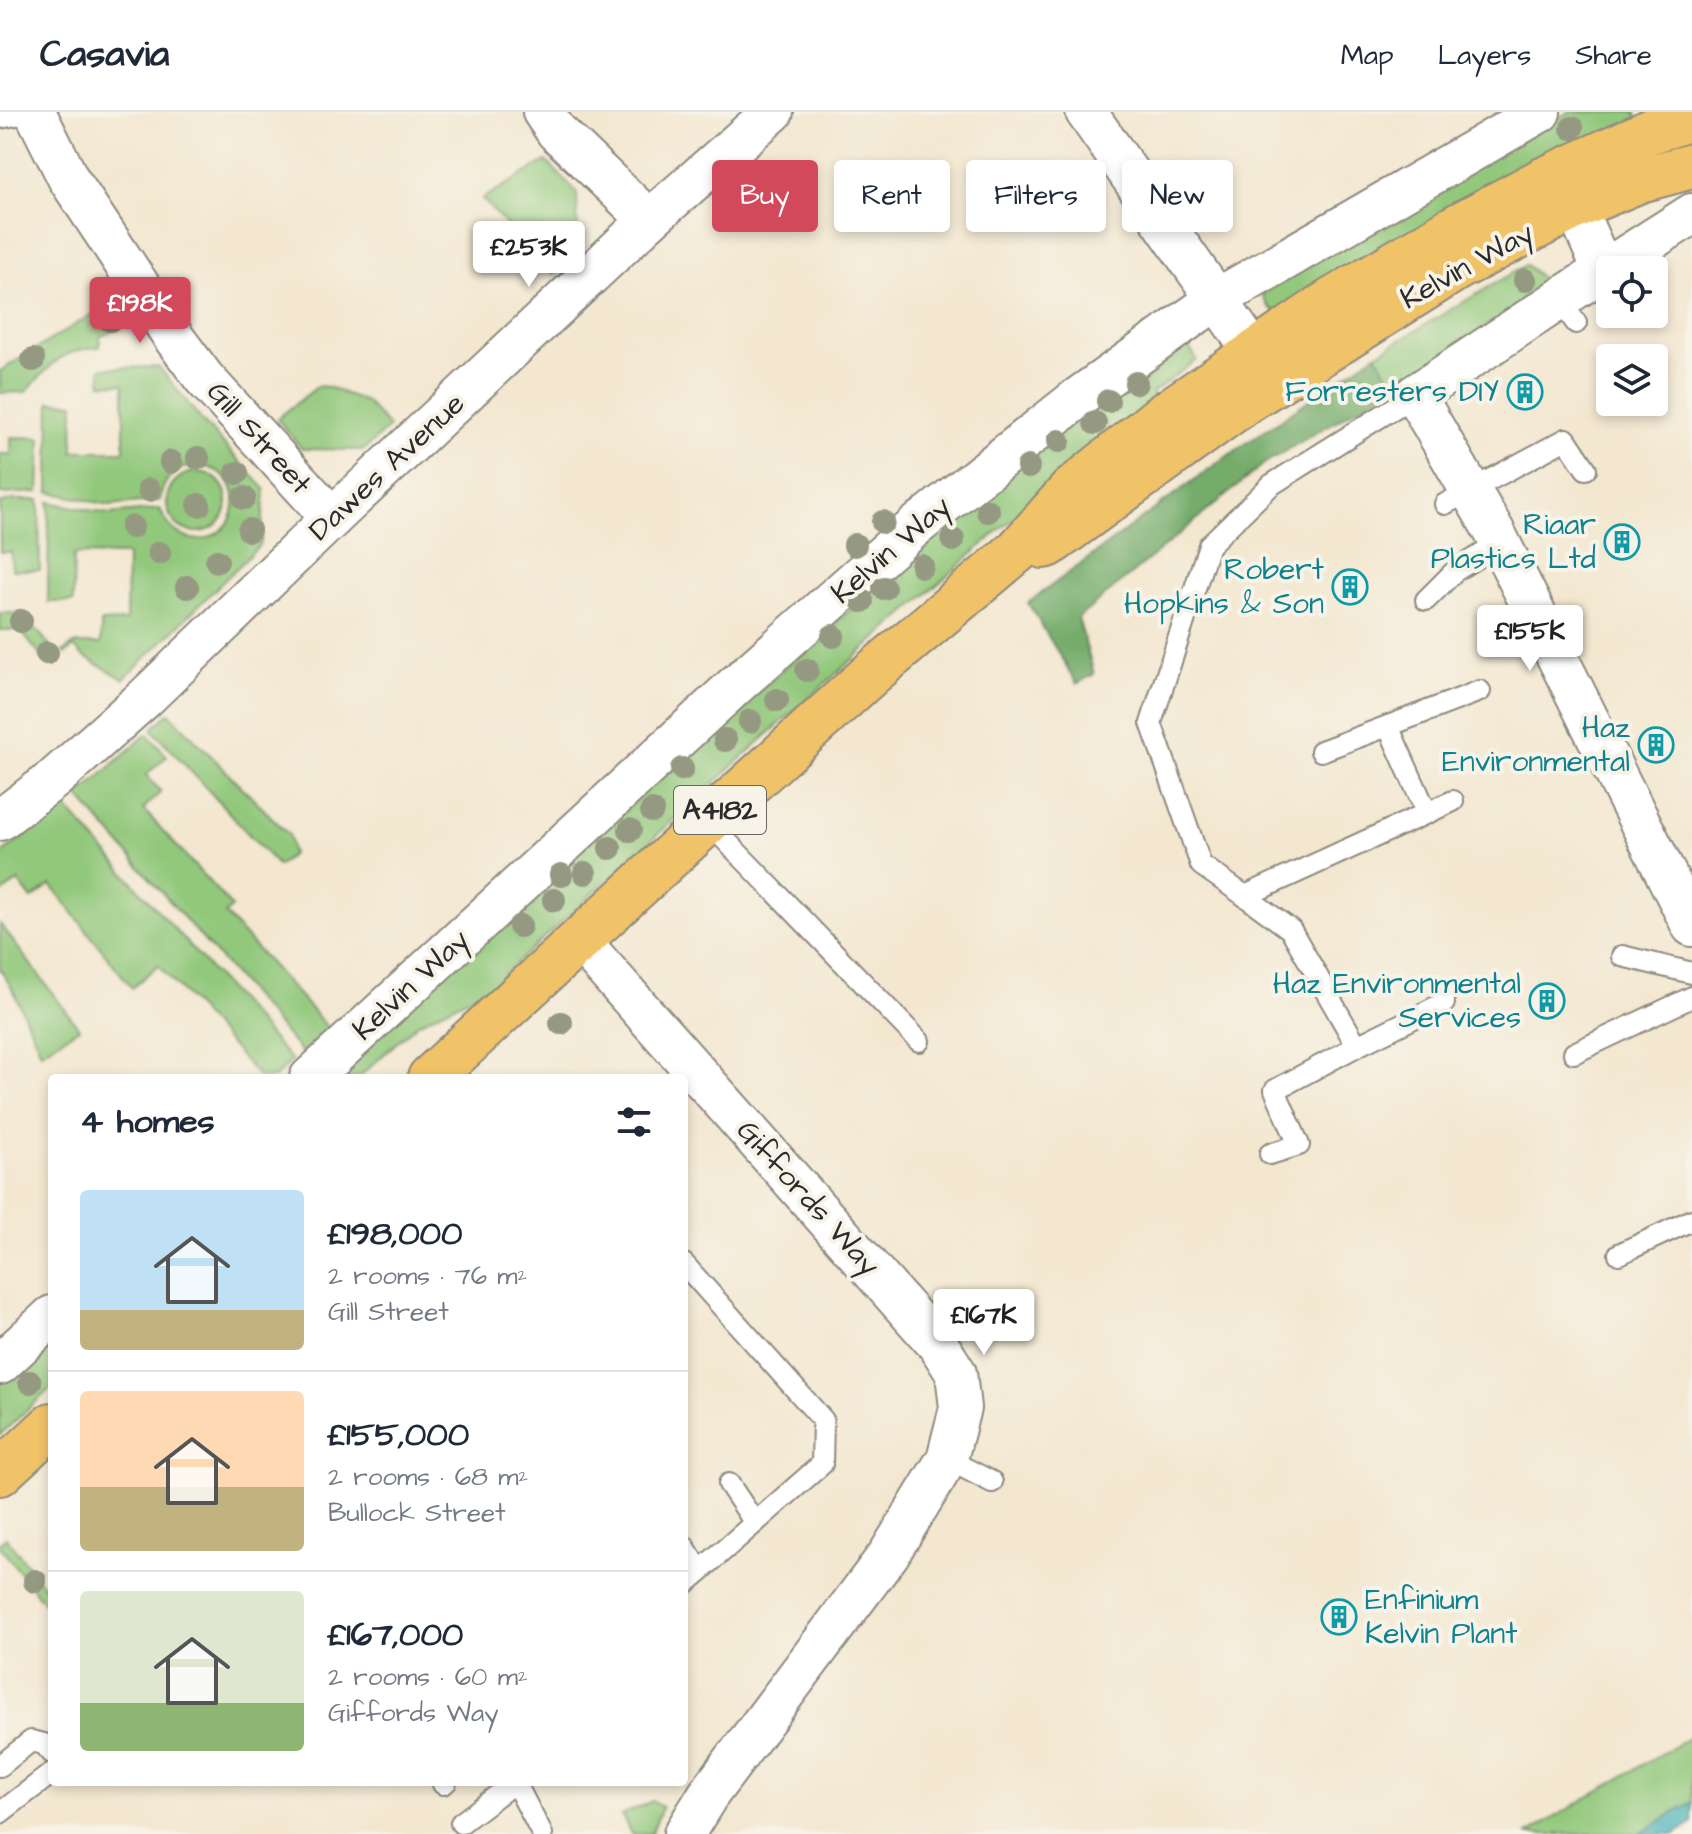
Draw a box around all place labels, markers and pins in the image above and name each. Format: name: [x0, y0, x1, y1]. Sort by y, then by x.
pin: £253K: [473, 221, 585, 289]
pin: £198K: [84, 277, 196, 345]
place label: Forresters DIY: [1285, 371, 1499, 413]
building icon: Forresters DIY: [1506, 373, 1544, 411]
place label: Riaar Plastics Ltd: [1431, 504, 1596, 580]
building icon: Riaar Plastics Ltd: [1603, 523, 1641, 561]
place label: Robert Hopkins & Son: [1124, 549, 1324, 625]
building icon: Robert Hopkins & Son: [1331, 568, 1369, 606]
pin: £155K: [1474, 605, 1586, 673]
place label: Haz Environmental: [1442, 707, 1630, 783]
building icon: Haz Environmental: [1637, 726, 1675, 764]
place label: Haz Environmental Services: [1273, 963, 1521, 1039]
building icon: Haz Environmental Services: [1528, 982, 1566, 1020]
pin: £167K: [928, 1289, 1040, 1357]
place label: Enfinium Kelvin Plant: [1365, 1579, 1517, 1655]
building icon: Enfinium Kelvin Plant: [1320, 1598, 1358, 1636]

